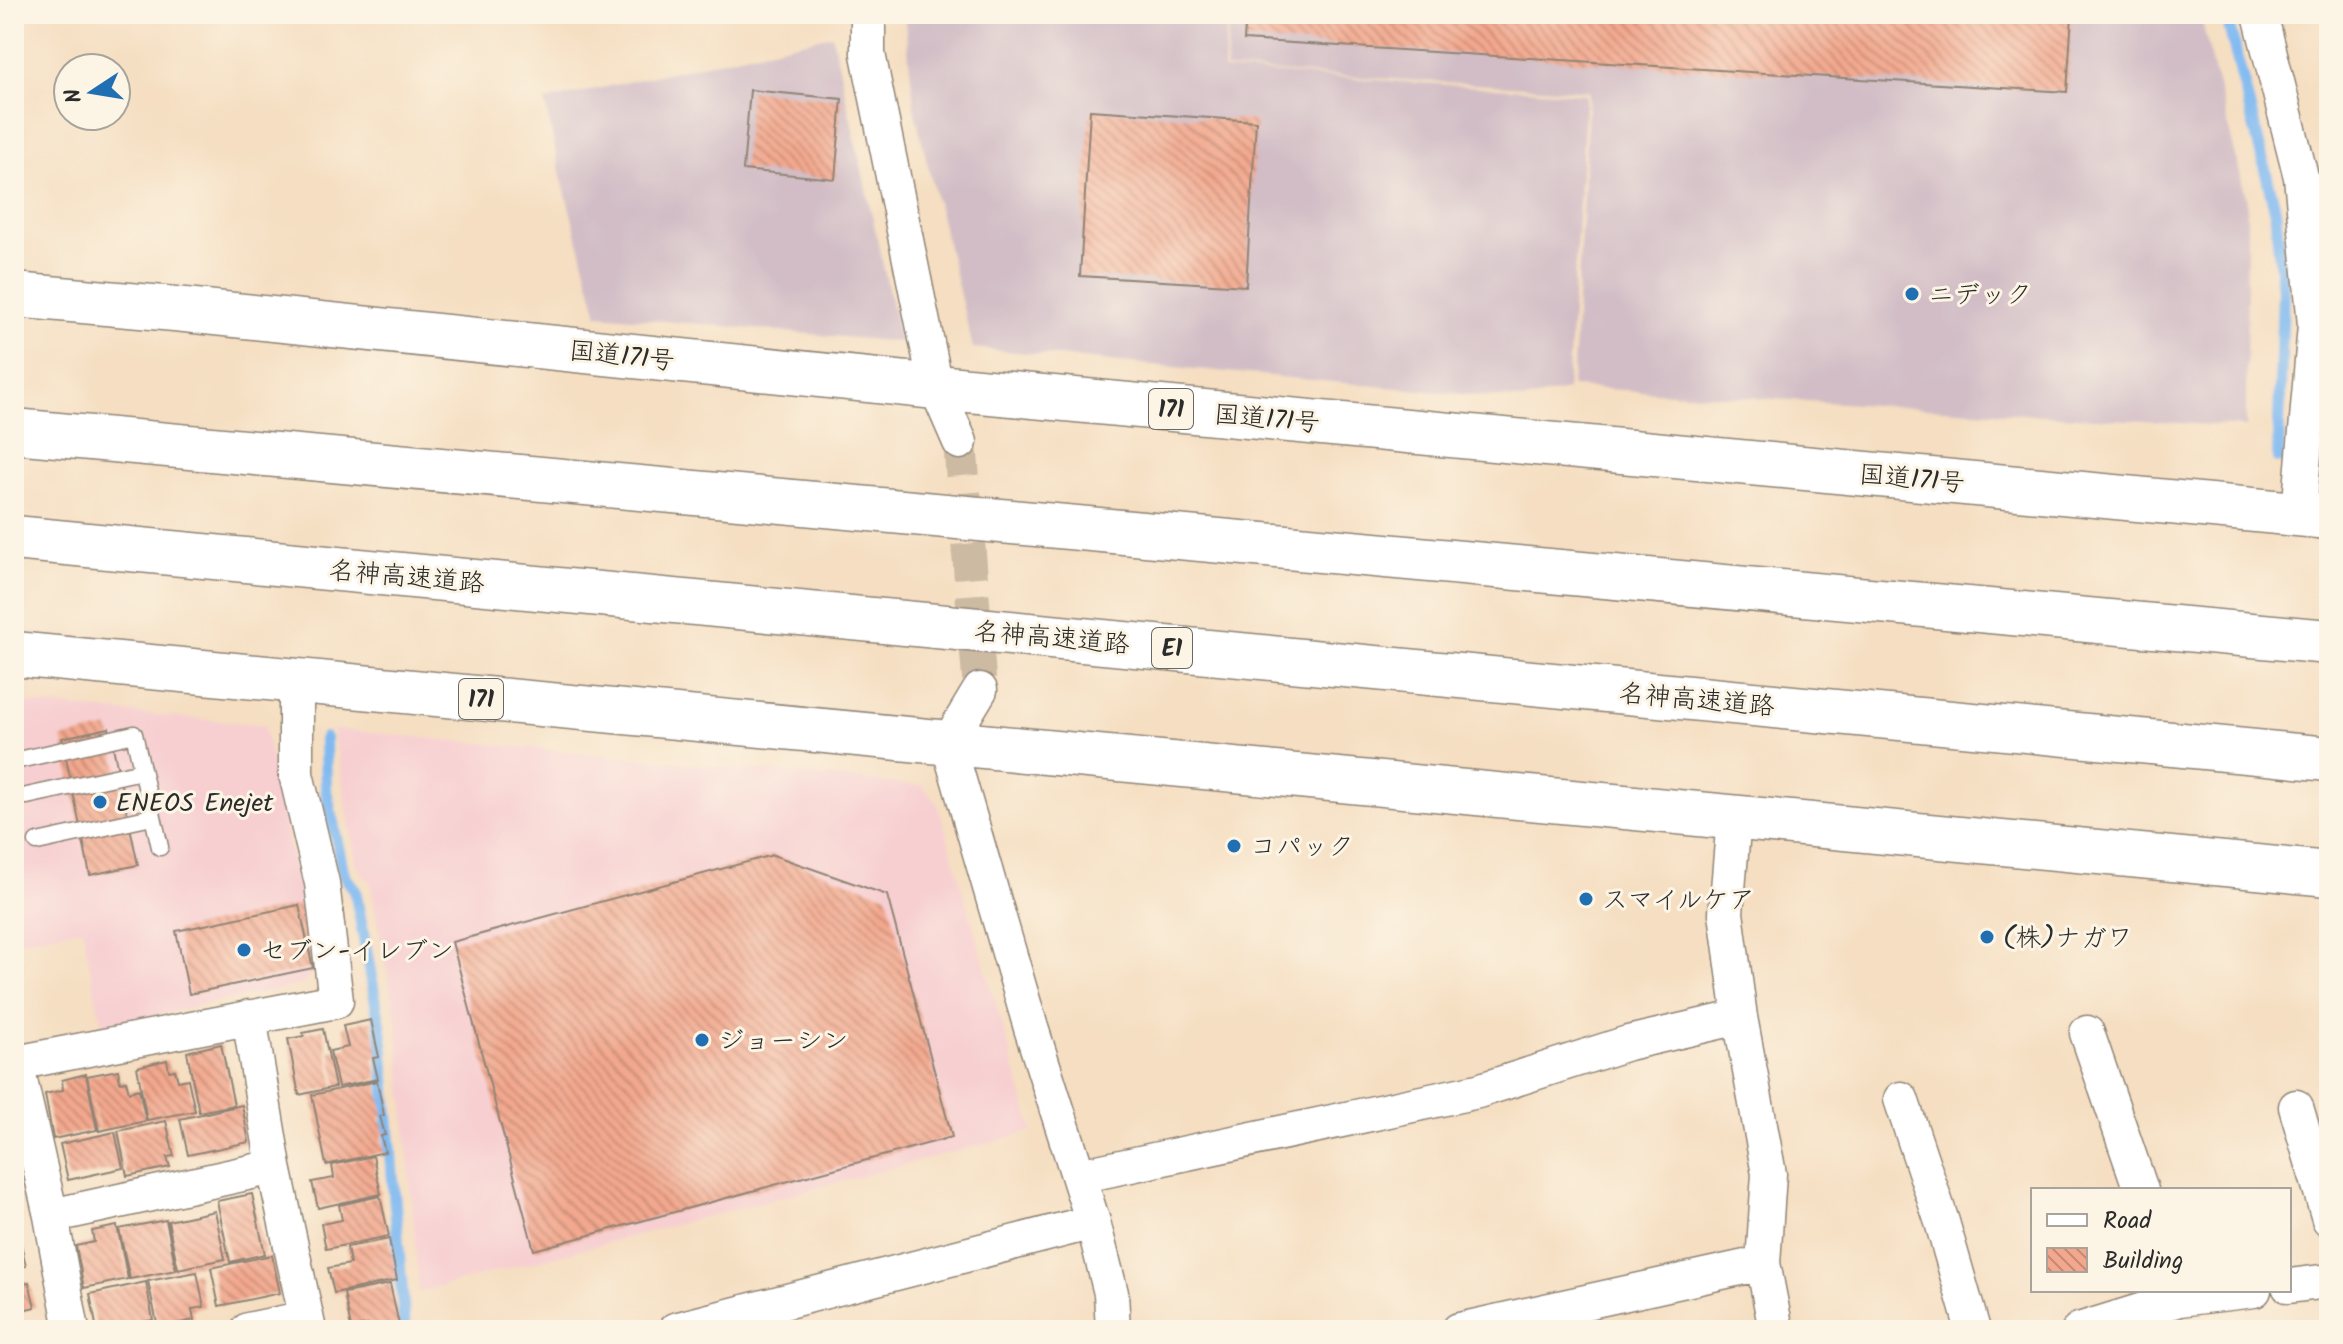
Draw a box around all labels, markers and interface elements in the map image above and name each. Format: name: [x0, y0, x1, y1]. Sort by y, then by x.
north arrow: [52, 52, 132, 132]
text: N: [56, 85, 93, 106]
place label: ニデック: [1928, 275, 2032, 317]
marker: ニデック: [1903, 285, 1921, 303]
street label: 国道171号: [567, 331, 677, 383]
road number: 171: [1149, 389, 1193, 429]
street label: 国道171号: [1212, 394, 1322, 446]
street label: 国道171号: [1857, 454, 1967, 506]
street label: 名神高速道路: [327, 550, 486, 606]
street label: 名神高速道路: [972, 611, 1131, 667]
road number: E1: [1152, 628, 1192, 668]
street label: 名神高速道路: [1617, 673, 1776, 729]
road number: 171: [459, 679, 503, 719]
place label: ENEOS Enejet: [116, 783, 274, 825]
marker: ENEOS Enejet: [91, 793, 109, 811]
place label: コパック: [1250, 827, 1354, 869]
marker: コパック: [1225, 837, 1243, 855]
place label: スマイルケア: [1602, 880, 1755, 922]
marker: スマイルケア: [1577, 890, 1595, 908]
place label: (株)ナガワ: [2003, 918, 2133, 960]
marker: (株)ナガワ: [1978, 928, 1996, 946]
place label: セブン-イレブン: [260, 931, 454, 973]
marker: セブン-イレブン: [235, 941, 253, 959]
place label: ジョーシン: [718, 1021, 849, 1063]
marker: ジョーシン: [693, 1031, 711, 1049]
legend: [2031, 1188, 2291, 1292]
text: Road: [2103, 1202, 2152, 1241]
text: Building: [2103, 1242, 2183, 1281]

